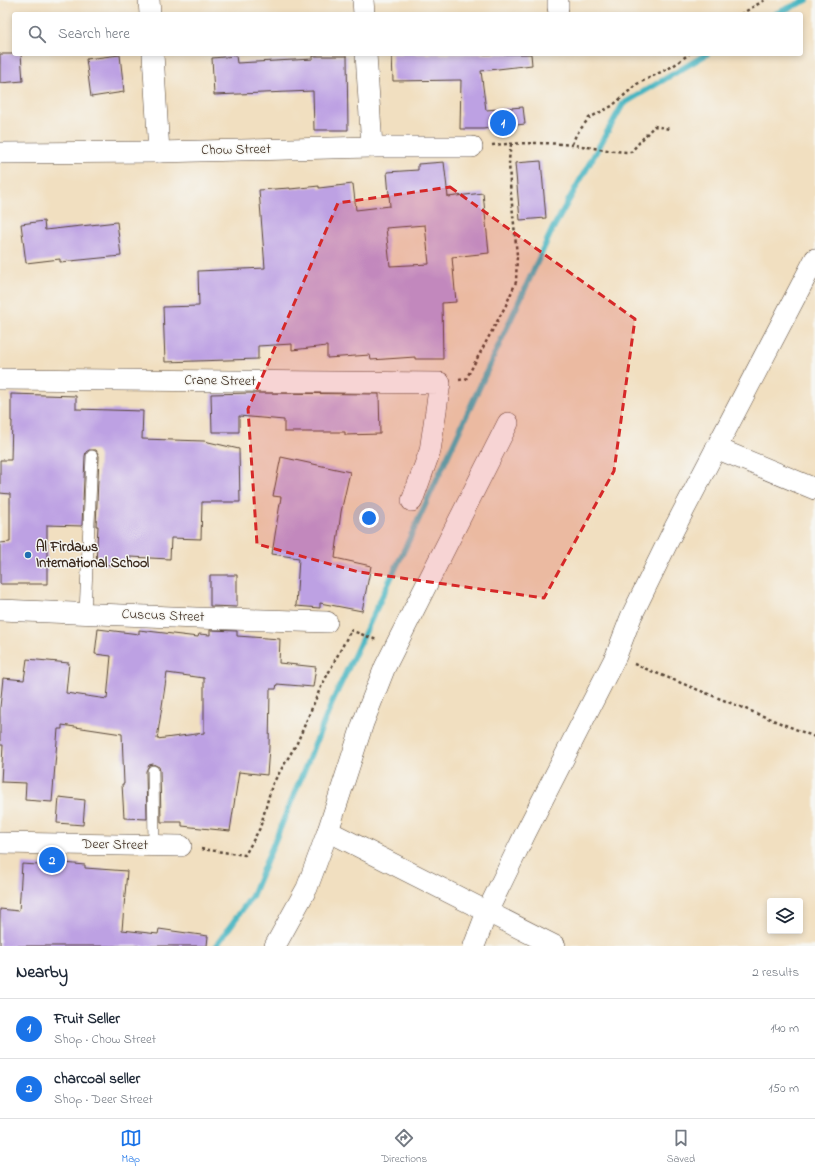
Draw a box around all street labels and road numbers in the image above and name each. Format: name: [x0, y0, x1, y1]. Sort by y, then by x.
street label: Chow Street: [201, 139, 271, 161]
street label: Crane Street: [184, 370, 256, 392]
street label: Cuscus Street: [121, 604, 205, 628]
street label: Deer Street: [81, 834, 148, 856]

